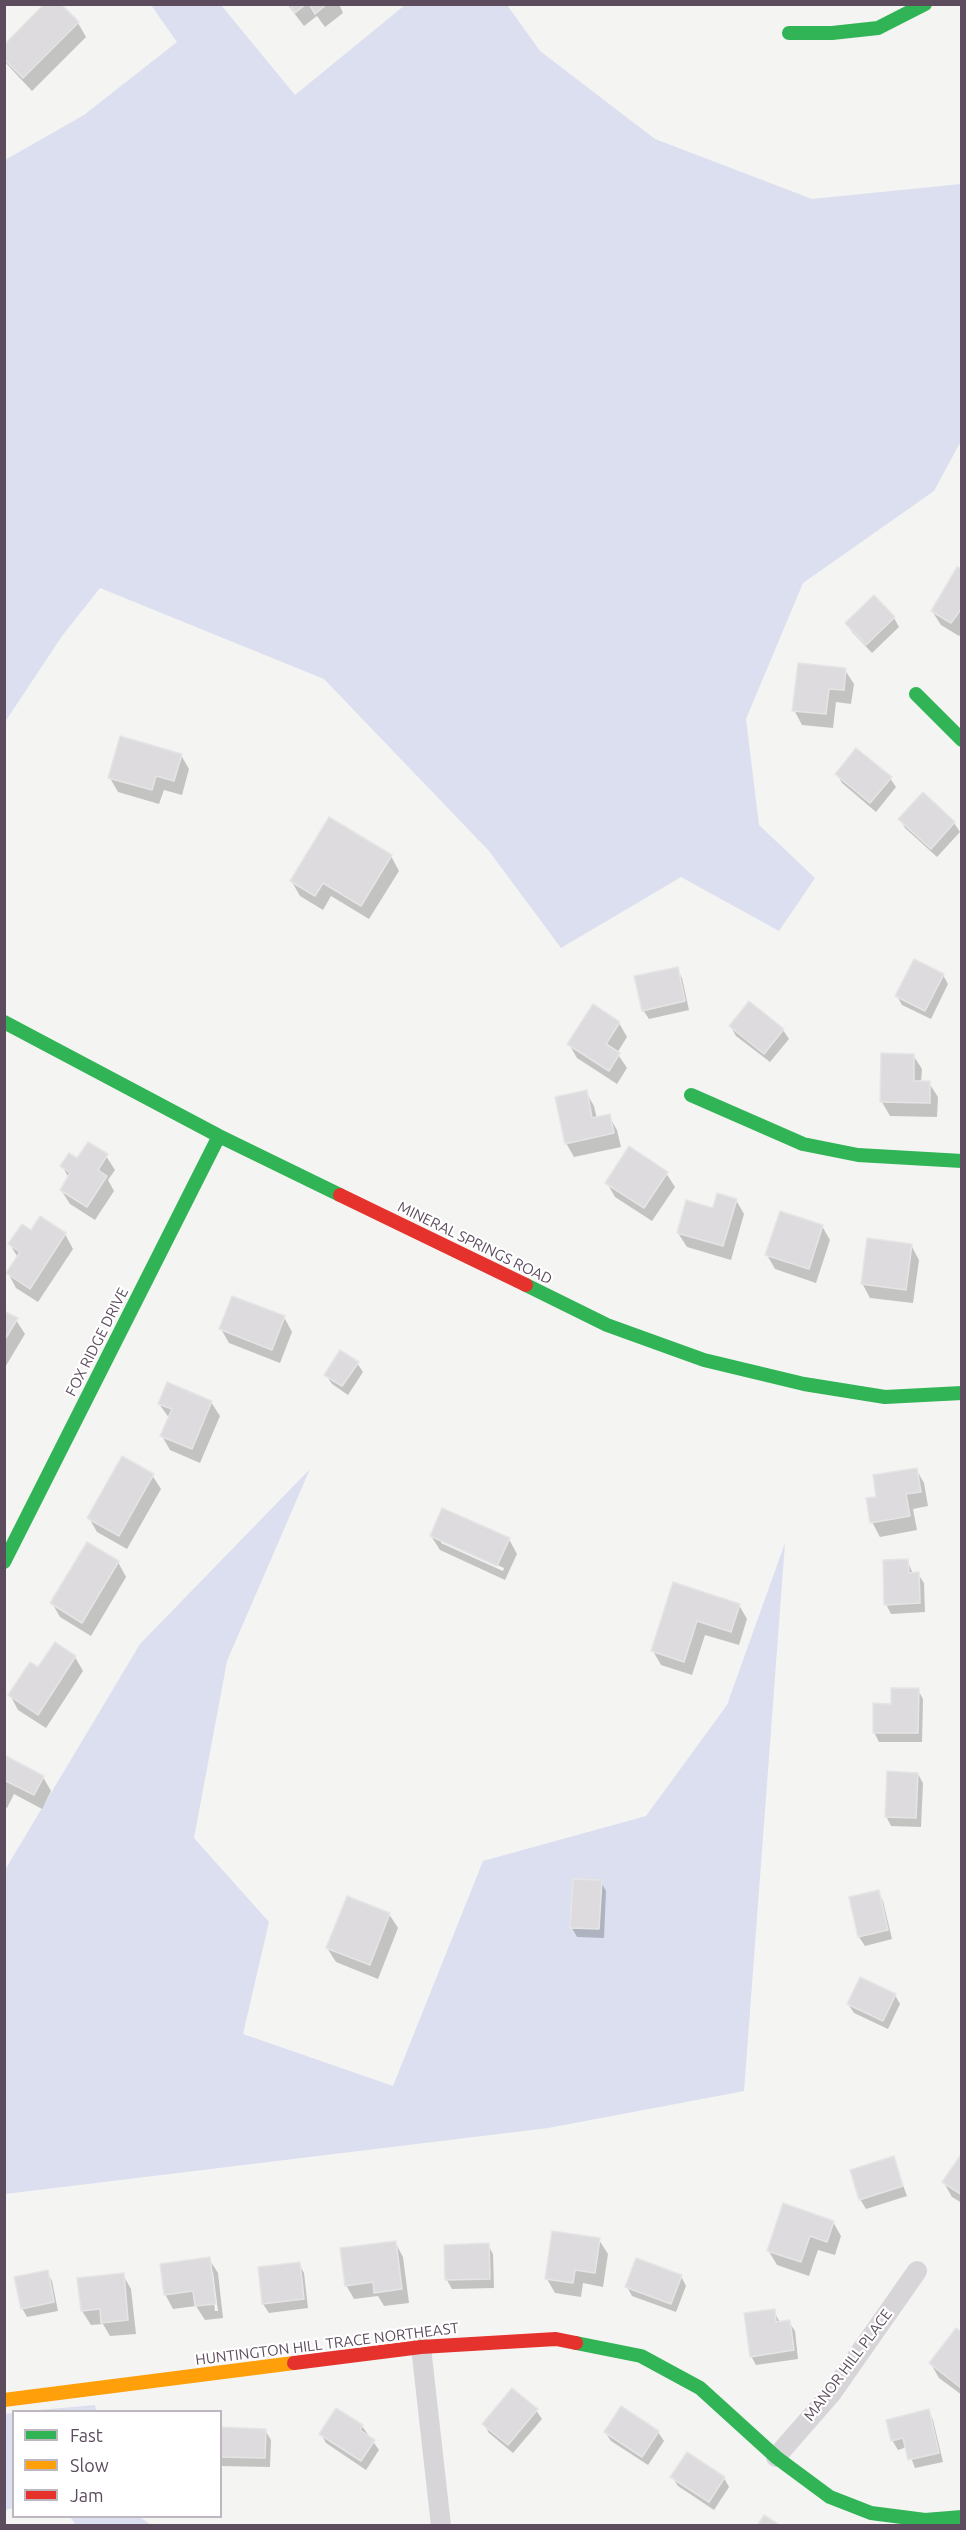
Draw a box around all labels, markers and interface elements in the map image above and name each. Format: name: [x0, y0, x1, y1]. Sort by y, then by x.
street label: MINERAL SPRINGS ROAD: [395, 1198, 555, 1288]
street label: FOX RIDGE DRIVE: [62, 1285, 132, 1399]
street label: MANOR HILL PLACE: [800, 2306, 896, 2424]
street label: HUNTINGTON HILL TRACE NORTHEAST: [194, 2319, 460, 2369]
legend: [12, 2410, 222, 2518]
text: Fast: [70, 2425, 103, 2445]
text: Slow: [70, 2455, 109, 2475]
text: Jam: [70, 2485, 104, 2505]

